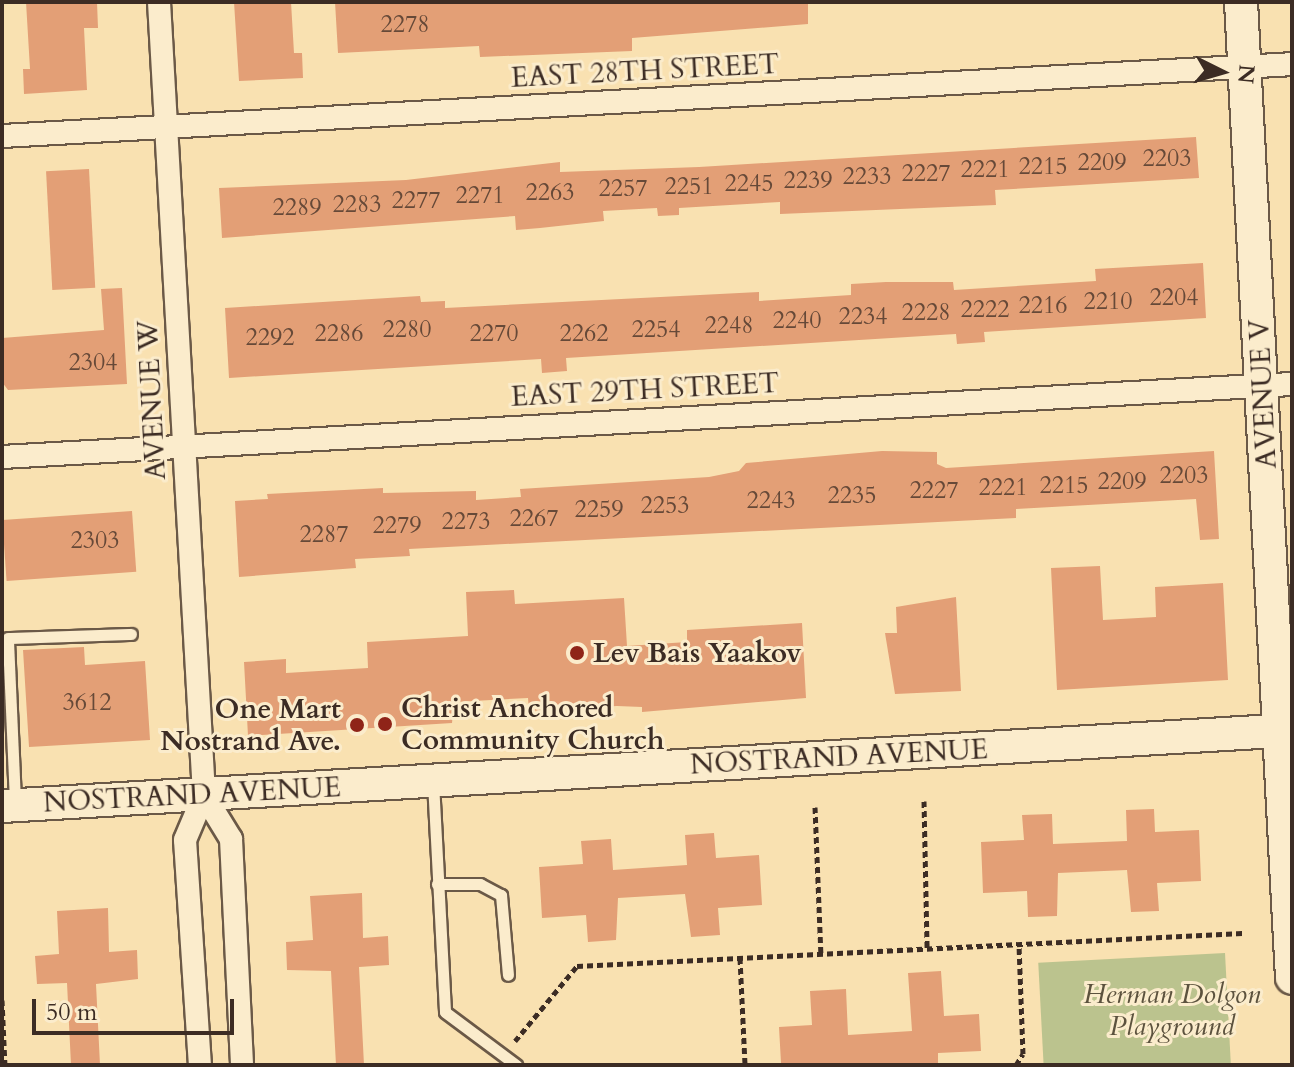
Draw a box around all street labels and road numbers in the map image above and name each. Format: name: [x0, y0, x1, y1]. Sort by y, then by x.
street label: EAST 28TH STREET: [510, 47, 780, 95]
street label: AVENUE V: [1242, 318, 1284, 470]
street label: AVENUE W: [131, 319, 173, 481]
street label: EAST 29TH STREET: [510, 366, 780, 414]
street label: NOSTRAND AVENUE: [689, 732, 989, 782]
street label: NOSTRAND AVENUE: [42, 770, 342, 820]

